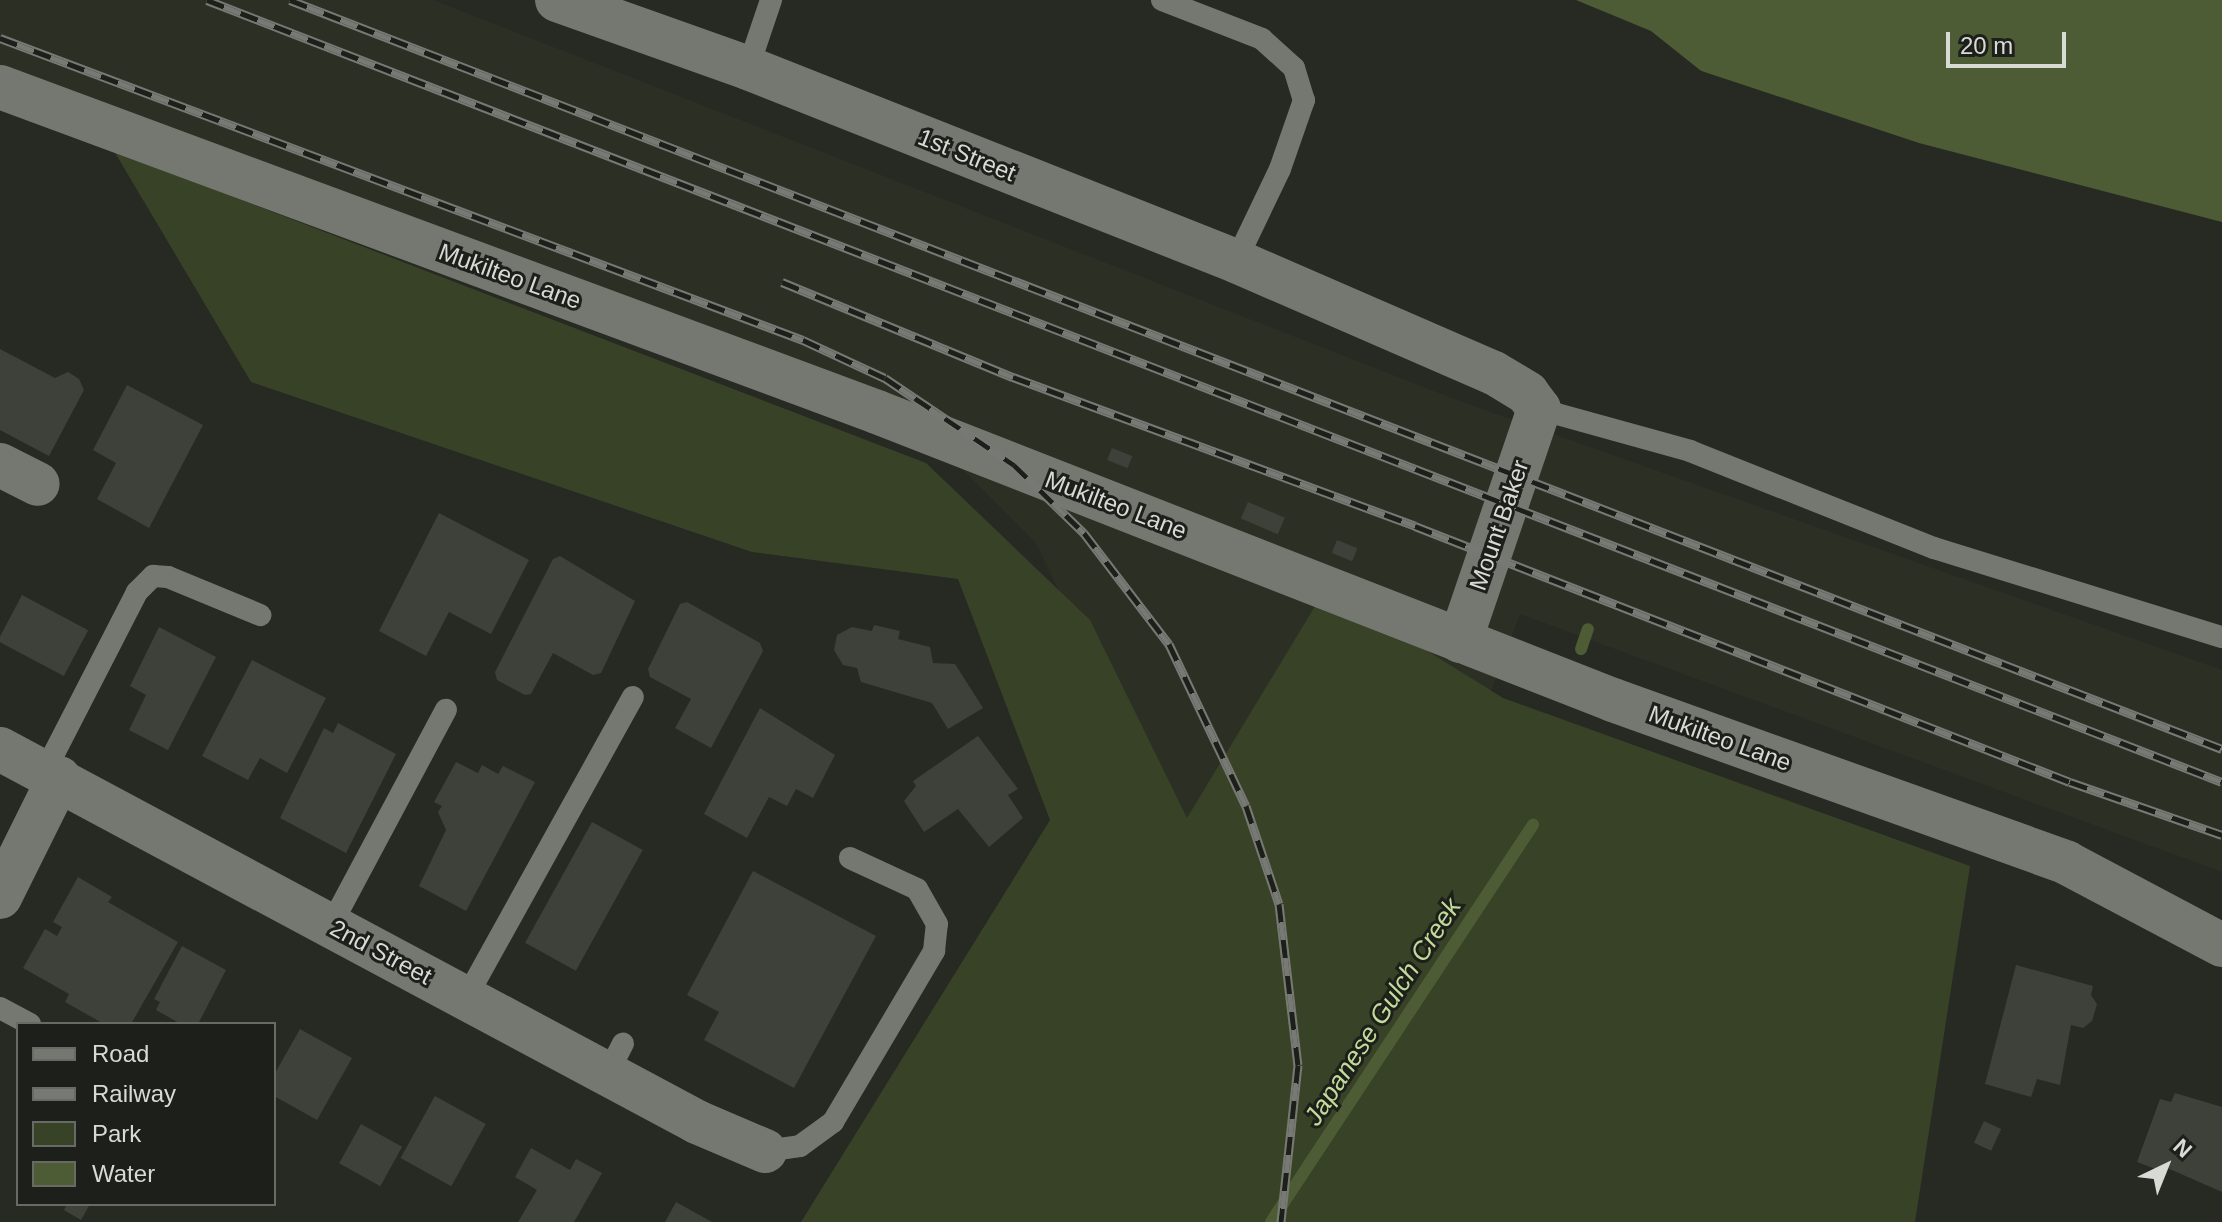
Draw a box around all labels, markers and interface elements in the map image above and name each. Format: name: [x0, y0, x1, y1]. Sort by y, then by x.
scale bar: [1950, 16, 2070, 66]
text: 20 m: [1960, 32, 2013, 59]
street label: 1st Street: [914, 122, 1020, 188]
street label: Mukilteo Lane: [435, 237, 585, 315]
street label: Mount Baker: [1463, 456, 1535, 594]
street label: Mukilteo Lane: [1041, 465, 1191, 545]
street label: Mukilteo Lane: [1645, 699, 1795, 777]
water label: Japanese Gulch Creek: [1298, 893, 1468, 1131]
street label: 2nd Street: [325, 913, 437, 991]
legend: [16, 1022, 276, 1206]
text: Road: [92, 1040, 149, 1067]
text: Railway: [92, 1080, 176, 1107]
text: Park: [92, 1120, 141, 1147]
north arrow: [2126, 1126, 2206, 1206]
text: N: [2168, 1134, 2197, 1163]
text: Water: [92, 1160, 155, 1187]

